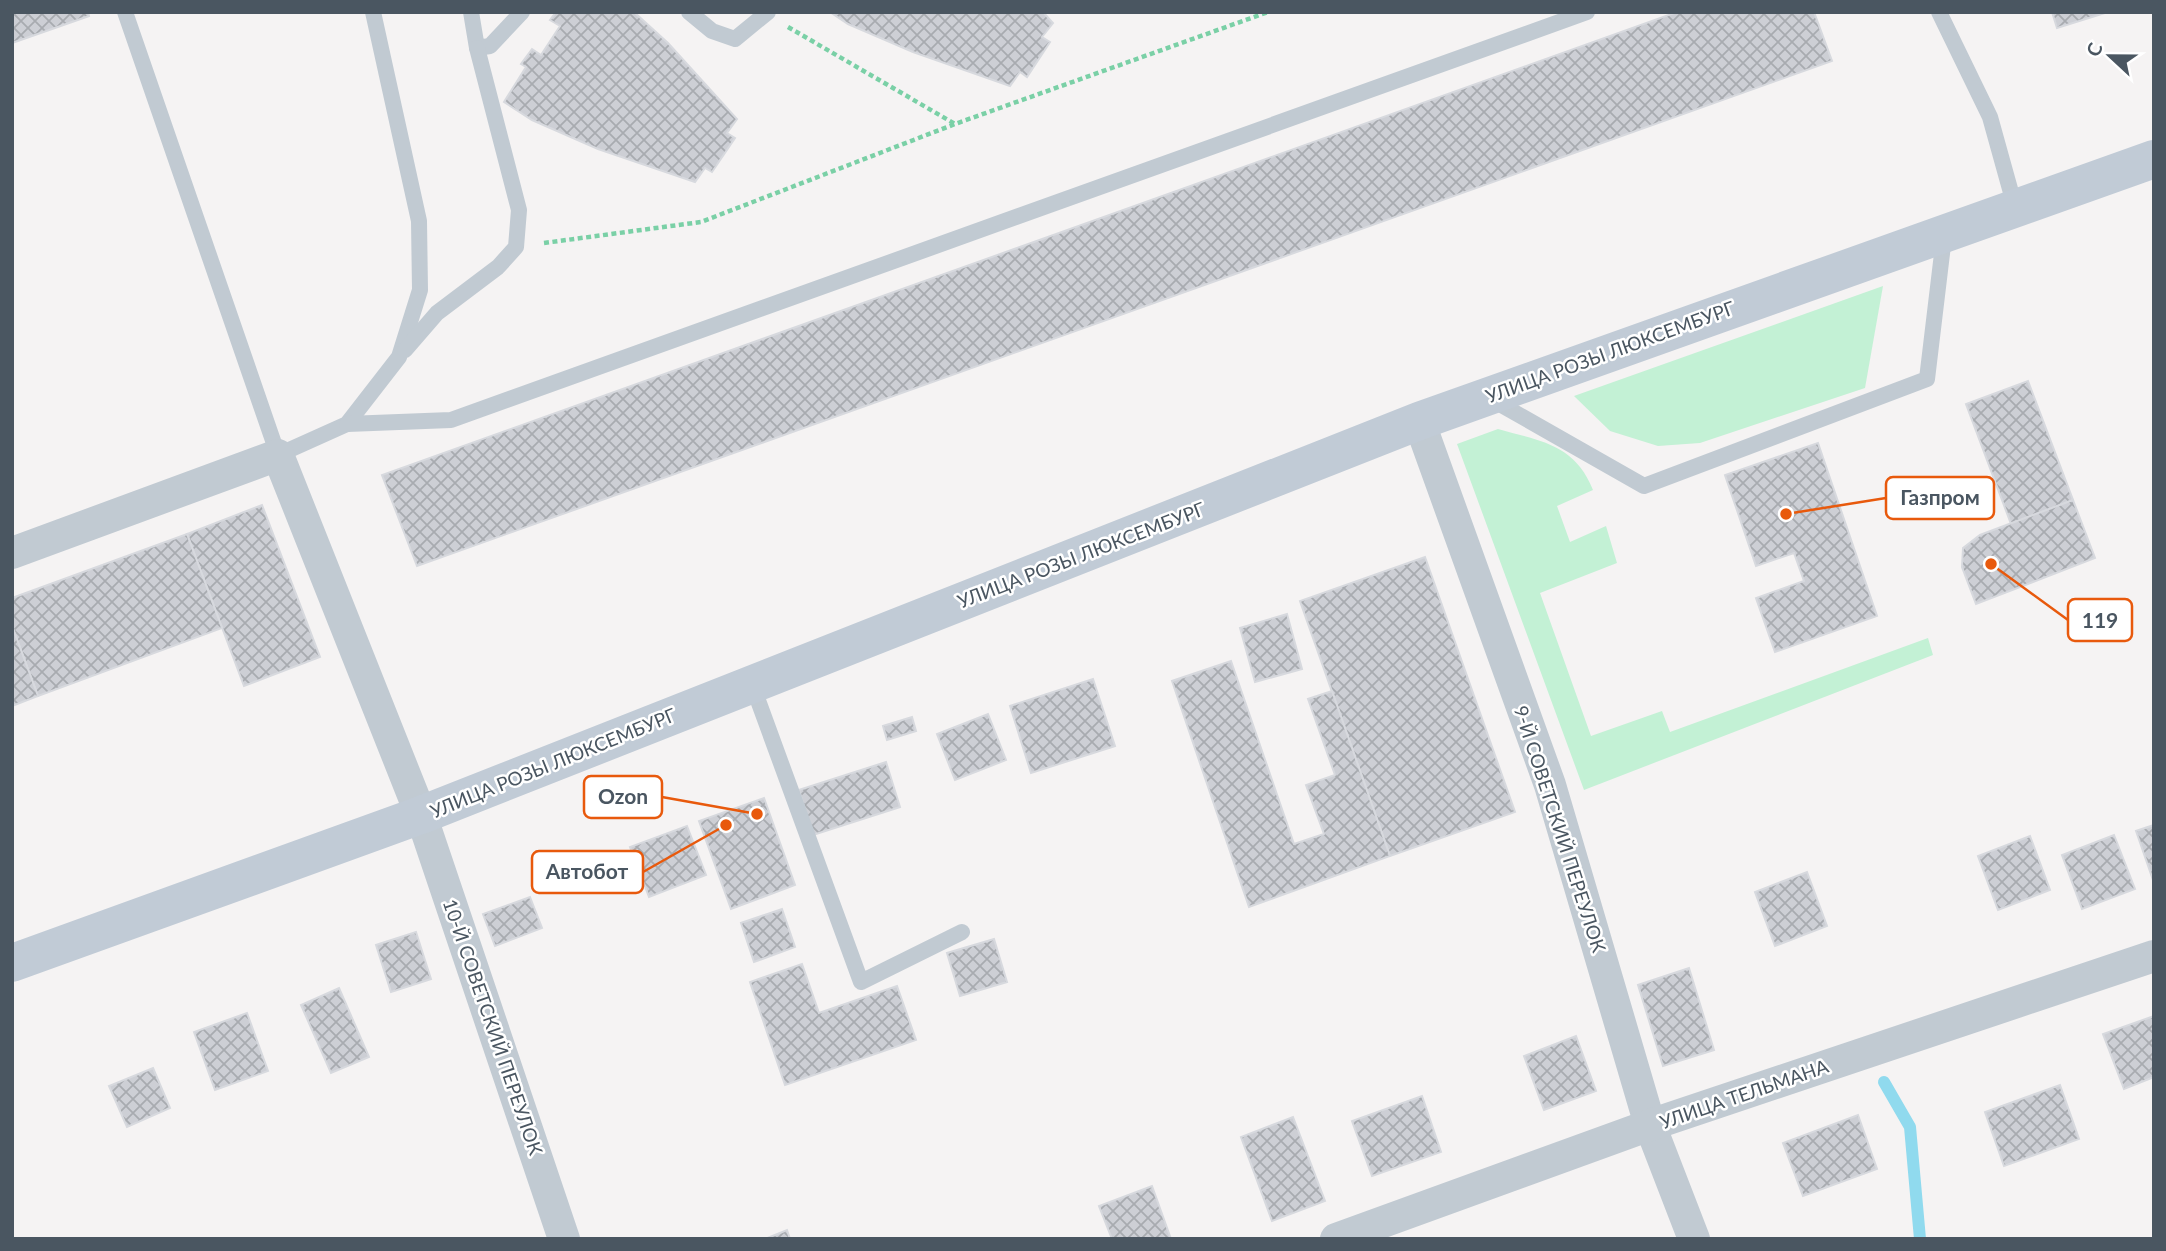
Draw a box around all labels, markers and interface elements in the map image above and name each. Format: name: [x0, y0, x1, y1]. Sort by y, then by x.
north arrow: [2075, 21, 2145, 91]
text: С: [2081, 39, 2107, 60]
street label: УЛИЦА РОЗЫ ЛЮКСЕМБУРГ: [1482, 296, 1737, 407]
callout: Газпром: [1886, 477, 1994, 519]
text: Газпром: [1900, 484, 1980, 509]
street label: УЛИЦА РОЗЫ ЛЮКСЕМБУРГ: [954, 497, 1208, 612]
callout: 119: [2068, 599, 2132, 641]
text: 119: [2082, 607, 2118, 632]
street label: УЛИЦА РОЗЫ ЛЮКСЕМБУРГ: [427, 703, 679, 822]
street label: 9-Й СОВЕТСКИЙ ПЕРЕУЛОК: [1510, 703, 1611, 955]
callout: Ozon: [584, 776, 662, 818]
text: Ozon: [598, 783, 648, 808]
callout: Автобот: [532, 851, 643, 893]
text: Автобот: [545, 858, 628, 883]
street label: 10-Й СОВЕТСКИЙ ПЕРЕУЛОК: [439, 896, 548, 1158]
street label: УЛИЦА ТЕЛЬМАНА: [1656, 1054, 1831, 1133]

